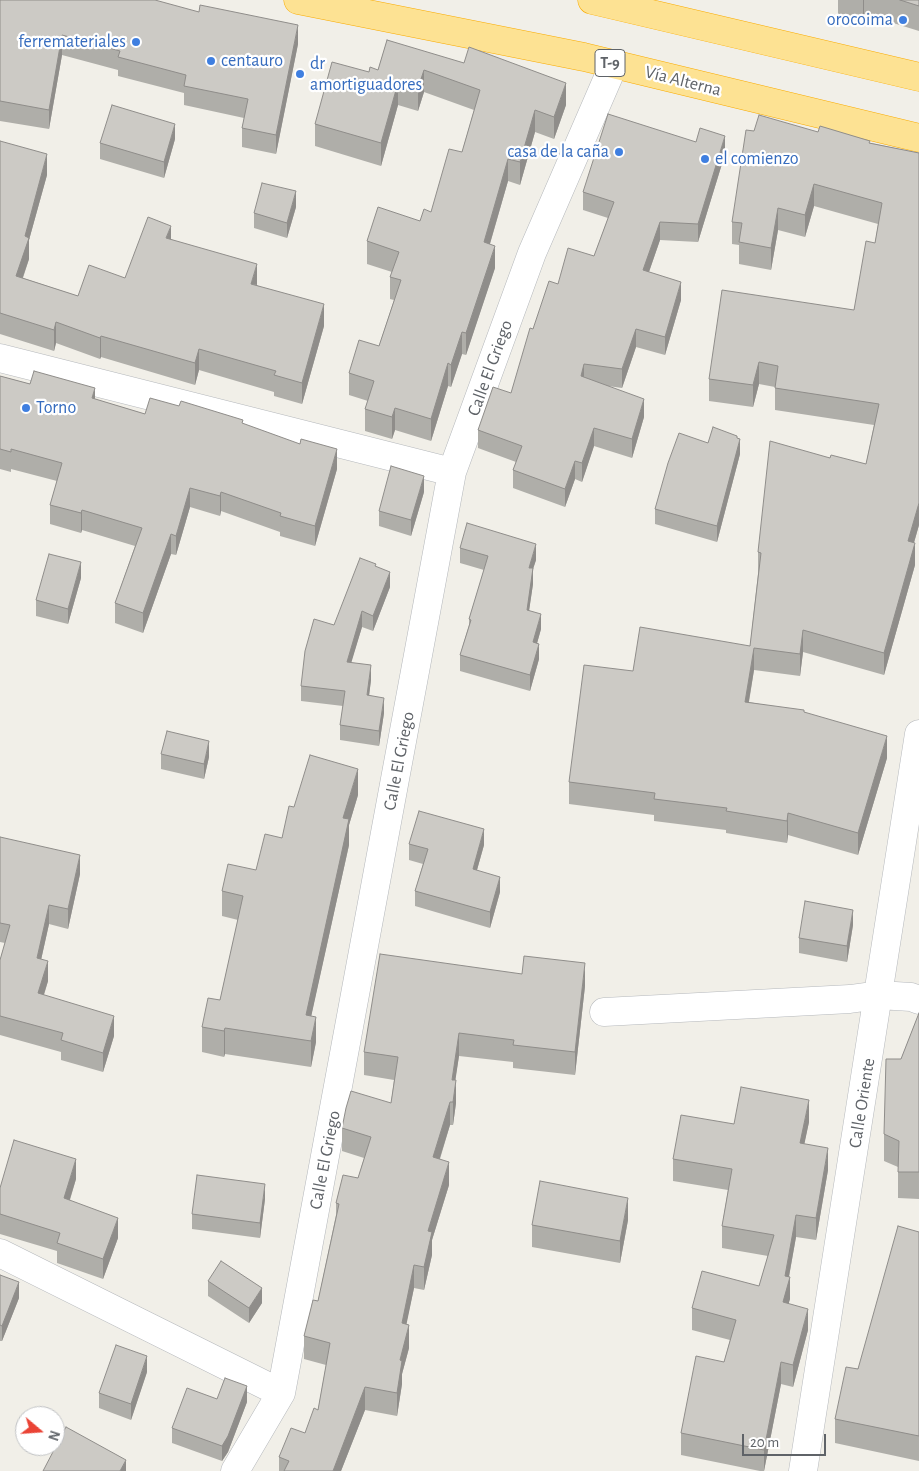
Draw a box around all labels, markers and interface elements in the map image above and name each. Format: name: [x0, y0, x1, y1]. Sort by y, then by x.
place label: orocoima: [827, 9, 893, 31]
marker: orocoima: [897, 14, 909, 26]
place label: ferremateriales: [18, 31, 126, 53]
marker: ferremateriales: [130, 36, 142, 48]
road number: T-9: [595, 49, 625, 76]
place label: centauro: [221, 50, 283, 72]
place label: dr amortiguadores: [310, 53, 422, 96]
marker: centauro: [205, 55, 217, 67]
street label: Vía Alterna: [643, 61, 723, 101]
marker: dr amortiguadores: [294, 68, 306, 80]
place label: casa de la caña: [507, 141, 609, 163]
marker: casa de la caña: [613, 146, 625, 158]
place label: el comienzo: [715, 148, 799, 170]
marker: el comienzo: [699, 153, 711, 165]
street label: Calle El Griego: [463, 317, 517, 419]
place label: Torno: [36, 397, 76, 419]
marker: Torno: [20, 402, 32, 414]
street label: Calle El Griego: [379, 710, 419, 812]
street label: Calle Oriente: [844, 1056, 880, 1150]
street label: Calle El Griego: [305, 1109, 345, 1211]
north arrow: [15, 1406, 65, 1456]
scale bar: [744, 1424, 828, 1456]
text: N: [45, 1429, 61, 1442]
text: 20 m: [750, 1435, 779, 1450]

